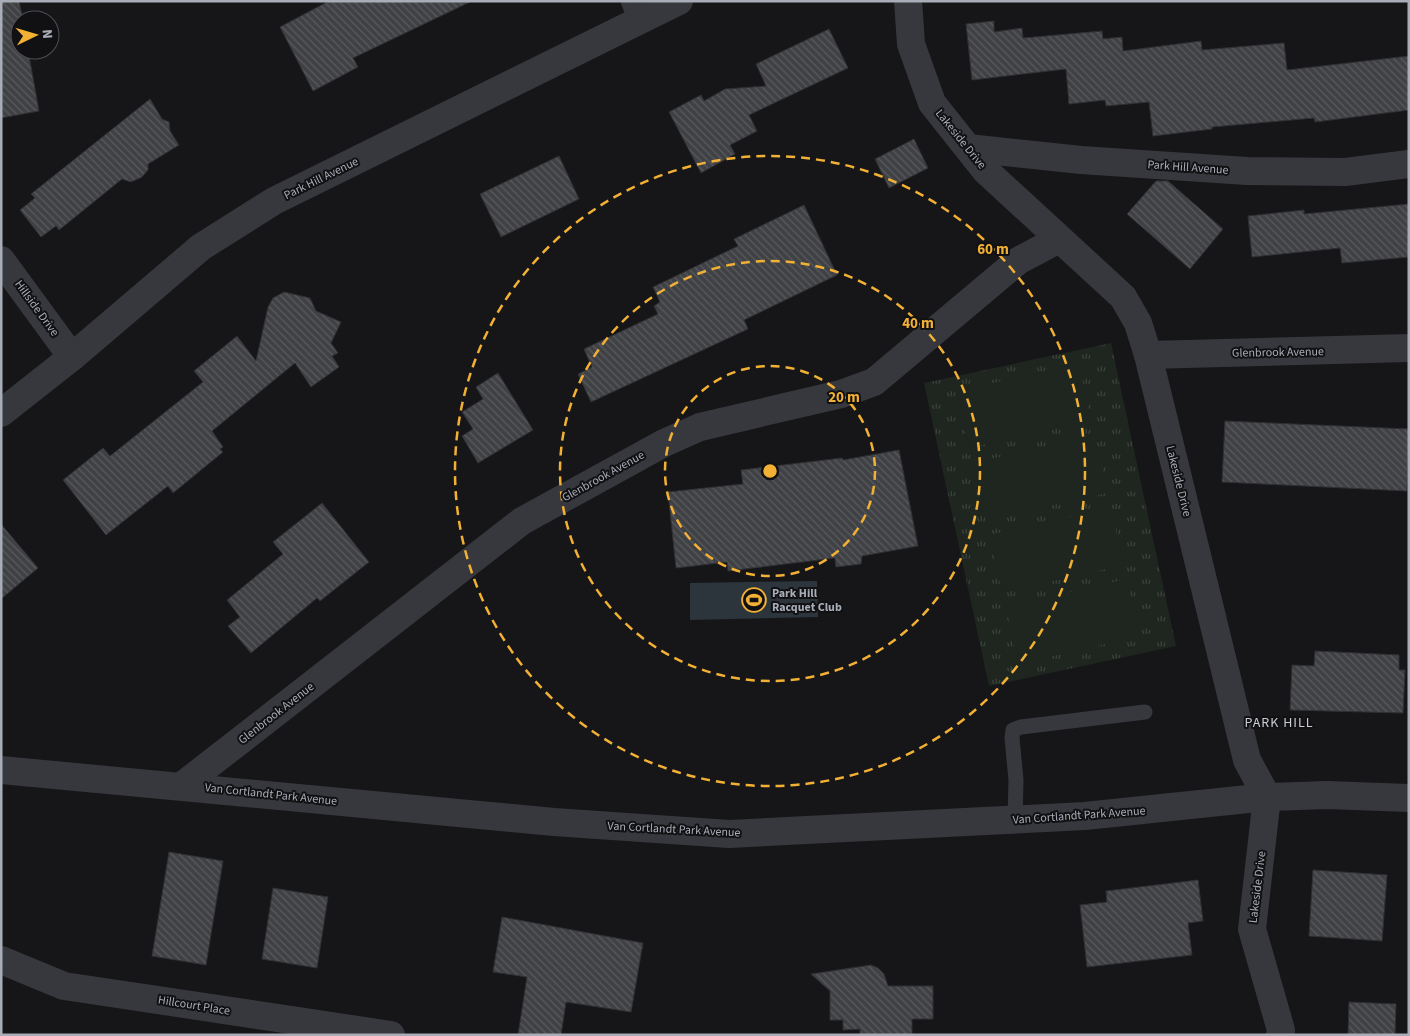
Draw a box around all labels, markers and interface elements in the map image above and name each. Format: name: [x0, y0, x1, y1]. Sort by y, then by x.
north arrow: [10, 10, 60, 60]
text: N: [37, 28, 57, 39]
street label: Lakeside Drive: [931, 106, 990, 173]
street label: Park Hill Avenue: [281, 153, 361, 204]
street label: Park Hill Avenue: [1147, 156, 1229, 179]
text: 60 m: [977, 239, 1009, 260]
street label: Hillside Drive: [10, 277, 63, 340]
text: 40 m: [902, 313, 934, 334]
street label: Glenbrook Avenue: [1232, 343, 1324, 362]
text: 20 m: [828, 387, 860, 408]
street label: Lakeside Drive: [1161, 444, 1196, 518]
street label: Glenbrook Avenue: [559, 447, 648, 506]
centre of rings: [761, 462, 779, 480]
place label: Park Hill Racquet Club: [772, 585, 842, 616]
sports icon: Park Hill Racquet Club: [741, 587, 767, 613]
street label: Glenbrook Avenue: [235, 678, 318, 748]
district label: PARK HILL: [1244, 713, 1314, 733]
street label: Van Cortlandt Park Avenue: [204, 779, 338, 810]
street label: Van Cortlandt Park Avenue: [1012, 802, 1146, 829]
street label: Van Cortlandt Park Avenue: [607, 818, 741, 841]
street label: Lakeside Drive: [1245, 850, 1270, 924]
street label: Hillcourt Place: [157, 991, 231, 1020]

